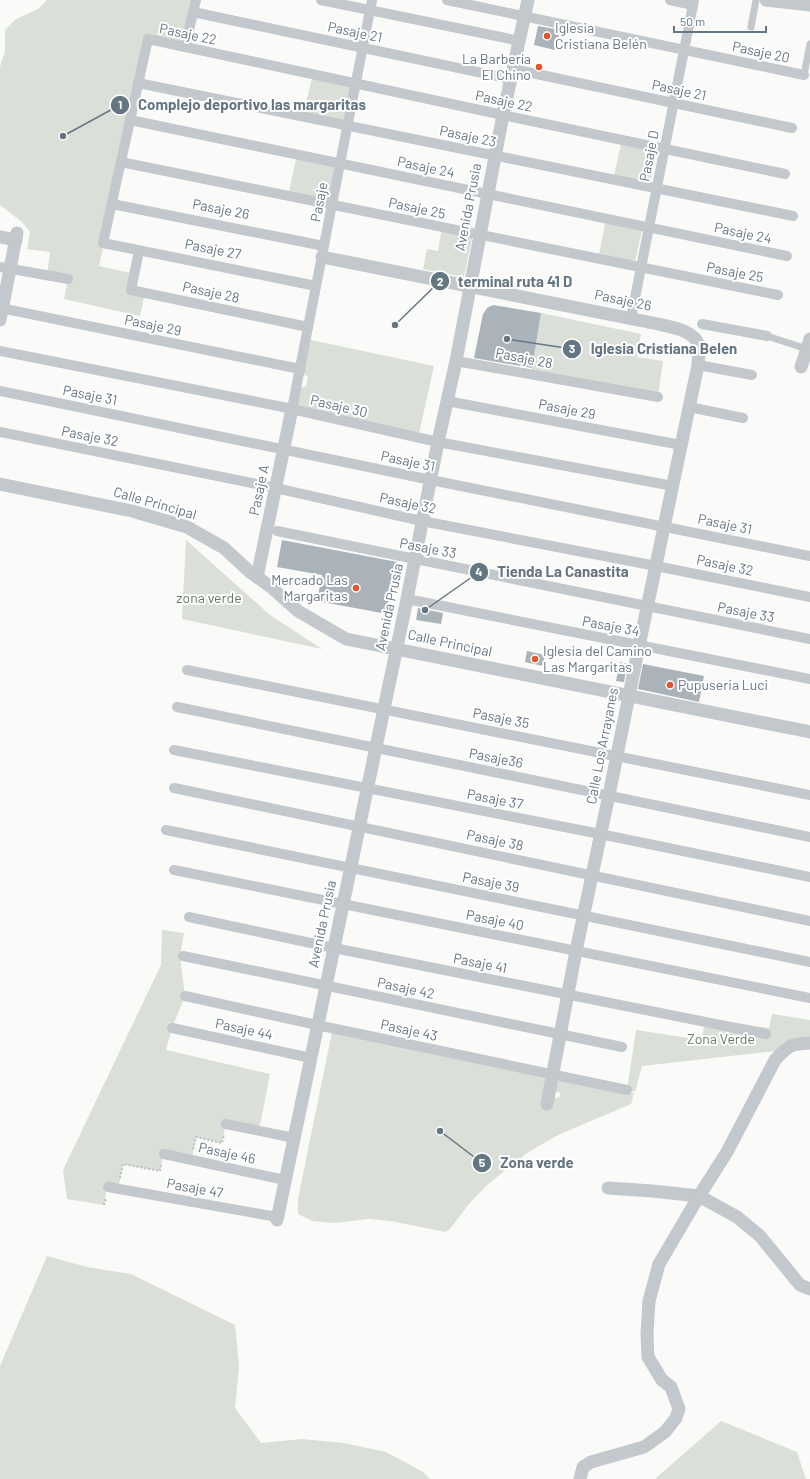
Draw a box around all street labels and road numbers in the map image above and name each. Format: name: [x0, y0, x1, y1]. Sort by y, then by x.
street label: Pasaje 21: [326, 17, 384, 46]
street label: Pasaje 22: [158, 19, 218, 48]
street label: Pasaje 20: [731, 37, 791, 66]
street label: Pasaje 21: [650, 75, 708, 104]
street label: Pasaje 22: [474, 86, 534, 115]
street label: Pasaje 23: [438, 121, 498, 150]
street label: Pasaje D: [635, 129, 662, 183]
street label: Pasaje 24: [396, 152, 456, 181]
street label: Avenida Prusia: [451, 162, 484, 252]
street label: Pasaje: [306, 181, 331, 223]
street label: Pasaje 25: [387, 193, 447, 222]
street label: Pasaje 26: [191, 195, 251, 222]
street label: Pasaje 24: [713, 218, 773, 247]
street label: Pasaje 27: [183, 235, 243, 262]
street label: Pasaje 25: [705, 258, 765, 285]
street label: Pasaje 28: [181, 277, 241, 306]
street label: Pasaje 26: [593, 285, 653, 314]
street label: Pasaje 29: [123, 310, 183, 339]
street label: Pasaje 28: [494, 344, 554, 371]
street label: Pasaje 31: [61, 381, 119, 408]
street label: Pasaje 30: [309, 391, 369, 420]
street label: Pasaje 29: [537, 395, 597, 422]
street label: Pasaje 32: [60, 422, 120, 449]
street label: Pasaje 31: [379, 446, 437, 475]
street label: Pasaje A: [245, 462, 272, 517]
street label: Calle Principal: [112, 483, 199, 522]
street label: Pasaje 32: [378, 488, 438, 517]
street label: Pasaje 31: [696, 509, 754, 538]
street label: Pasaje 33: [398, 534, 458, 561]
street label: Pasaje 32: [695, 550, 755, 579]
street label: Avenida Prusia: [371, 562, 406, 652]
street label: Pasaje 33: [716, 598, 776, 625]
street label: Pasaje 34: [581, 612, 641, 639]
street label: Calle Principal: [406, 625, 494, 660]
street label: Calle Los Arrayanes: [582, 686, 621, 805]
street label: Pasaje 35: [471, 704, 531, 731]
street label: Pasaje36: [468, 744, 525, 771]
street label: Pasaje 37: [466, 785, 525, 812]
street label: Pasaje 38: [465, 825, 525, 854]
street label: Pasaje 39: [461, 868, 521, 895]
street label: Avenida Prusia: [304, 879, 339, 969]
street label: Pasaje 40: [465, 906, 525, 933]
street label: Pasaje 41: [452, 949, 508, 976]
street label: Pasaje 42: [376, 973, 436, 1002]
street label: Pasaje 44: [214, 1014, 274, 1043]
street label: Pasaje 43: [379, 1015, 439, 1044]
street label: Pasaje 46: [197, 1138, 257, 1167]
street label: Pasaje 47: [166, 1174, 225, 1201]

